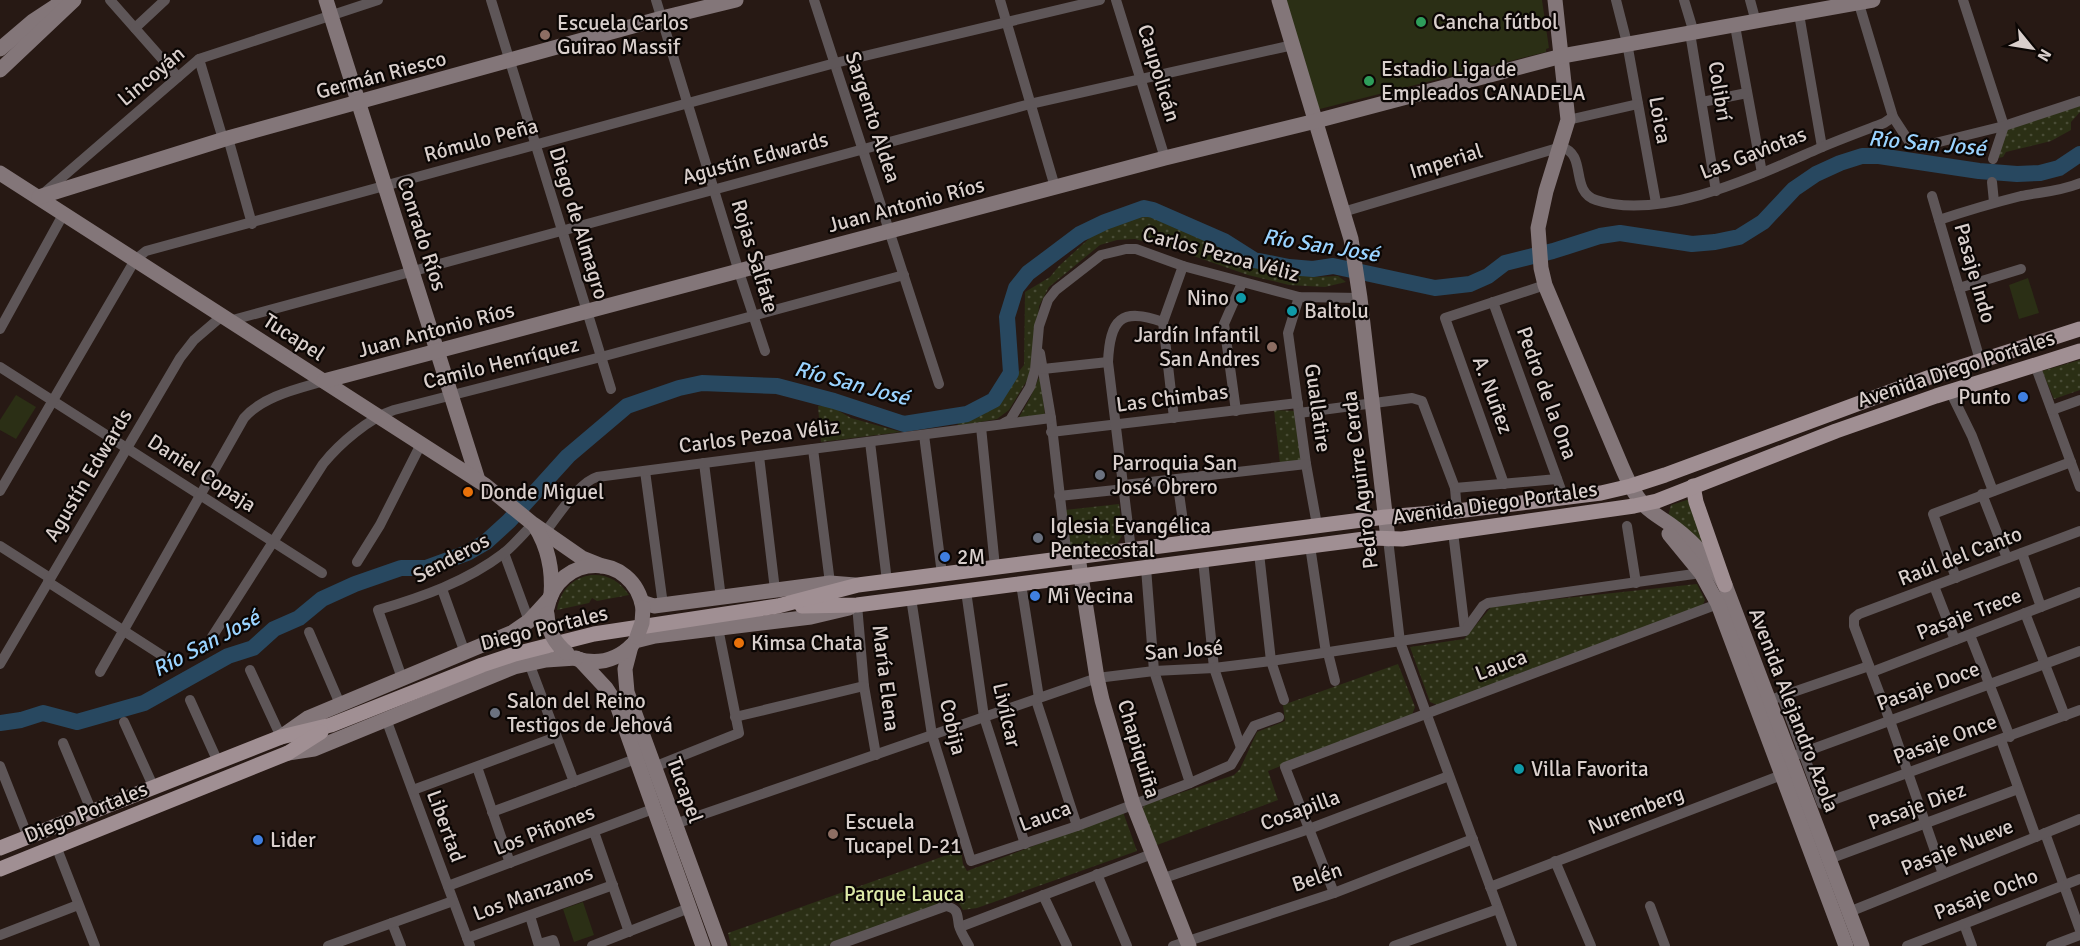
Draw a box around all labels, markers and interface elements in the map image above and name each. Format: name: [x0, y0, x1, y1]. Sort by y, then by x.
place label: Cancha fútbol: [1433, 9, 1558, 35]
place label: Escuela Carlos Guirao Massif: [557, 10, 688, 60]
marker: Cancha fútbol: [1414, 15, 1428, 29]
north arrow: [2002, 18, 2062, 78]
street label: Caupolicán: [1132, 21, 1186, 125]
marker: Escuela Carlos Guirao Massif: [538, 28, 552, 42]
street label: Lincoyán: [112, 40, 190, 112]
street label: Germán Riesco: [313, 45, 449, 105]
text: N: [2033, 45, 2056, 65]
street label: Sargento Aldea: [840, 48, 906, 186]
place label: Estadio Liga de Empleados CANADELA: [1381, 56, 1586, 106]
street label: Colibrí: [1702, 59, 1738, 123]
marker: Estadio Liga de Empleados CANADELA: [1362, 74, 1376, 88]
street label: Loica: [1643, 94, 1677, 146]
street label: Rómulo Peña: [421, 112, 541, 168]
street label: Las Gaviotas: [1696, 121, 1810, 185]
water label: Río San José: [1867, 124, 1989, 162]
street label: Agustín Edwards: [679, 126, 831, 190]
street label: Imperial: [1406, 138, 1486, 184]
street label: Diego de Almagro: [543, 144, 615, 302]
street label: Juan Antonio Ríos: [825, 172, 987, 238]
street label: Conrado Ríos: [391, 174, 453, 294]
street label: Rojas Salfate: [725, 196, 785, 316]
street label: Pasaje Indo: [1948, 220, 2002, 326]
street label: Carlos Pezoa Véliz: [1140, 221, 1302, 287]
water label: Río San José: [1261, 222, 1383, 268]
place label: Nino: [1187, 285, 1229, 311]
marker: Nino: [1234, 291, 1248, 305]
street label: Juan Antonio Ríos: [355, 297, 517, 363]
place label: Baltolu: [1304, 298, 1369, 324]
marker: Baltolu: [1285, 304, 1299, 318]
street label: Tucapel: [258, 307, 330, 367]
place label: Jardín Infantil San Andres: [1134, 322, 1260, 372]
street label: Pedro de la Ona: [1511, 323, 1583, 463]
street label: Avenida Diego Portales: [1854, 325, 2058, 413]
street label: Camilo Henríquez: [420, 331, 582, 395]
marker: Jardín Infantil San Andres: [1265, 340, 1279, 354]
street label: A. Nuñez: [1467, 353, 1519, 437]
water label: Río San José: [792, 355, 914, 412]
street label: Guallatire: [1299, 362, 1337, 454]
street label: Las Chimbas: [1115, 378, 1229, 418]
place label: Punto: [1958, 384, 2011, 410]
street label: Pedro Aguirre Cerda: [1336, 389, 1384, 571]
marker: Punto: [2016, 390, 2030, 404]
street label: Agustín Edwards: [38, 404, 138, 546]
street label: Carlos Pezoa Véliz: [677, 413, 841, 459]
street label: Daniel Copaja: [143, 428, 261, 518]
place label: Parroquia San José Obrero: [1112, 450, 1237, 500]
marker: Parroquia San José Obrero: [1093, 468, 1107, 482]
street label: Avenida Diego Portales: [1391, 476, 1599, 530]
place label: Donde Miguel: [480, 479, 604, 505]
marker: Donde Miguel: [461, 485, 475, 499]
place label: Iglesia Evangélica Pentecostal: [1050, 513, 1211, 563]
street label: Raúl del Canto: [1894, 520, 2026, 592]
street label: Senderos: [408, 527, 494, 589]
marker: Iglesia Evangélica Pentecostal: [1031, 531, 1045, 545]
place label: 2M: [957, 544, 985, 570]
marker: 2M: [938, 550, 952, 564]
street label: Pasaje Trece: [1913, 582, 2025, 646]
place label: Mi Vecina: [1047, 583, 1134, 609]
marker: Mi Vecina: [1028, 589, 1042, 603]
street label: Diego Portales: [478, 600, 610, 656]
water label: Río San José: [148, 603, 266, 683]
street label: Avenida Alejandro Azola: [1743, 604, 1845, 816]
street label: María Elena: [867, 623, 905, 733]
place label: Kimsa Chata: [751, 630, 863, 656]
street label: San José: [1144, 634, 1224, 666]
marker: Kimsa Chata: [732, 636, 746, 650]
street label: Lauca: [1471, 643, 1531, 687]
street label: Pasaje Doce: [1873, 655, 1983, 717]
street label: Livílcar: [987, 680, 1027, 750]
place label: Salon del Reino Testigos de Jehová: [507, 688, 673, 738]
street label: Cobija: [934, 696, 972, 758]
street label: Chapiquiña: [1112, 696, 1166, 802]
marker: Salon del Reino Testigos de Jehová: [488, 706, 502, 720]
street label: Pasaje Once: [1890, 708, 2000, 770]
street label: Tucapel: [661, 753, 709, 827]
place label: Villa Favorita: [1531, 756, 1649, 782]
marker: Villa Favorita: [1512, 762, 1526, 776]
street label: Diego Portales: [21, 776, 151, 848]
street label: Pasaje Diez: [1865, 776, 1969, 836]
street label: Nuremberg: [1584, 780, 1688, 840]
street label: Cosapilla: [1257, 784, 1343, 836]
street label: Libertad: [421, 786, 471, 866]
street label: Lauca: [1015, 795, 1075, 837]
street label: Los Piñones: [490, 799, 598, 861]
place label: Escuela Tucapel D-21: [845, 809, 962, 859]
street label: Pasaje Nueve: [1897, 813, 2017, 881]
place label: Lider: [270, 827, 316, 853]
marker: Escuela Tucapel D-21: [826, 827, 840, 841]
marker: Lider: [251, 833, 265, 847]
street label: Belén: [1289, 856, 1345, 898]
street label: Los Manzanos: [469, 859, 597, 927]
street label: Pasaje Ocho: [1930, 862, 2042, 926]
park label: Parque Lauca: [844, 881, 964, 907]

